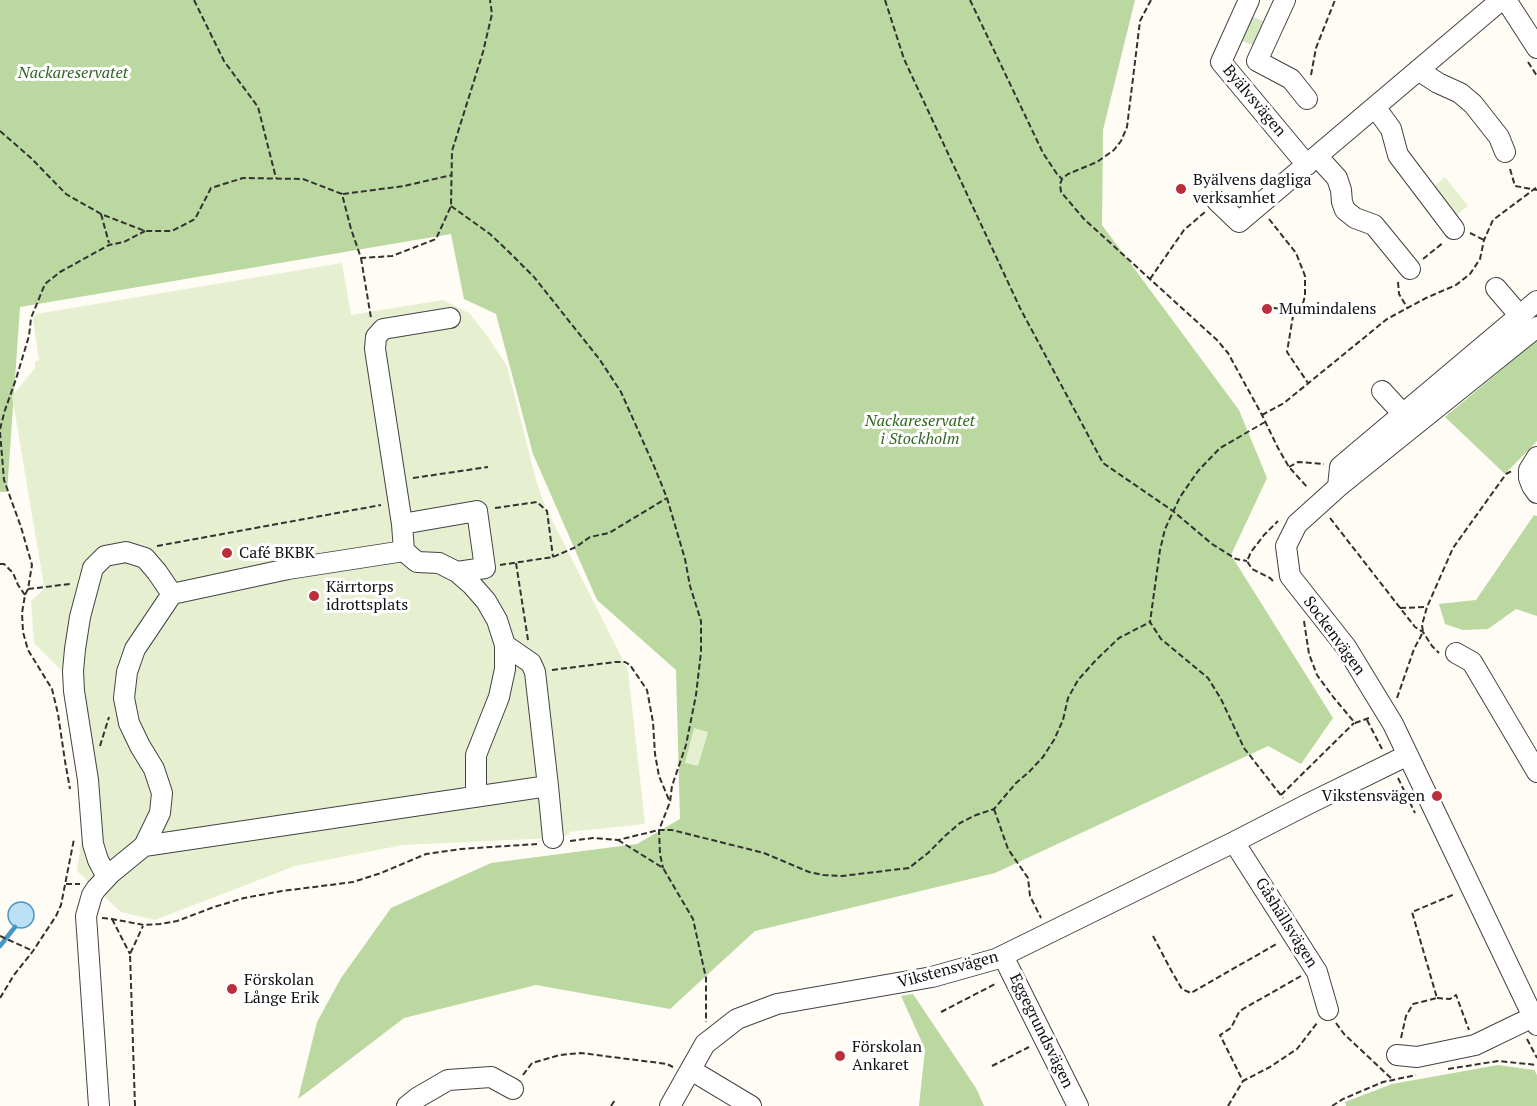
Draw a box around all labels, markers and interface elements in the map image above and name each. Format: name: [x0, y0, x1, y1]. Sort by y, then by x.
street label: Byälvsvägen: [1218, 61, 1290, 141]
park label: Nackareservatet: [18, 63, 128, 83]
place label: Byälvens dagliga verksamhet: [1193, 170, 1312, 208]
marker: Byälvens dagliga verksamhet: [1174, 182, 1188, 196]
place label: Mumindalens: [1279, 299, 1376, 319]
marker: Mumindalens: [1260, 302, 1274, 316]
park label: Nackareservatet i Stockholm: [865, 411, 975, 449]
place label: Café BKBK: [239, 543, 315, 563]
marker: Café BKBK: [220, 546, 234, 560]
place label: Kärrtorps idrottsplats: [326, 577, 408, 615]
marker: Kärrtorps idrottsplats: [307, 589, 321, 603]
street label: Sockenvägen: [1299, 593, 1369, 679]
place label: Vikstensvägen: [1321, 786, 1425, 806]
marker: Vikstensvägen: [1430, 789, 1444, 803]
street label: Gåshällsvägen: [1251, 875, 1321, 971]
street label: Vikstensvägen: [896, 947, 1000, 993]
place label: Förskolan Långe Erik: [244, 970, 319, 1008]
street label: Eggegrundsvägen: [1005, 970, 1077, 1092]
marker: Förskolan Långe Erik: [225, 982, 239, 996]
place label: Förskolan Ankaret: [852, 1037, 922, 1075]
marker: Förskolan Ankaret: [833, 1049, 847, 1063]

